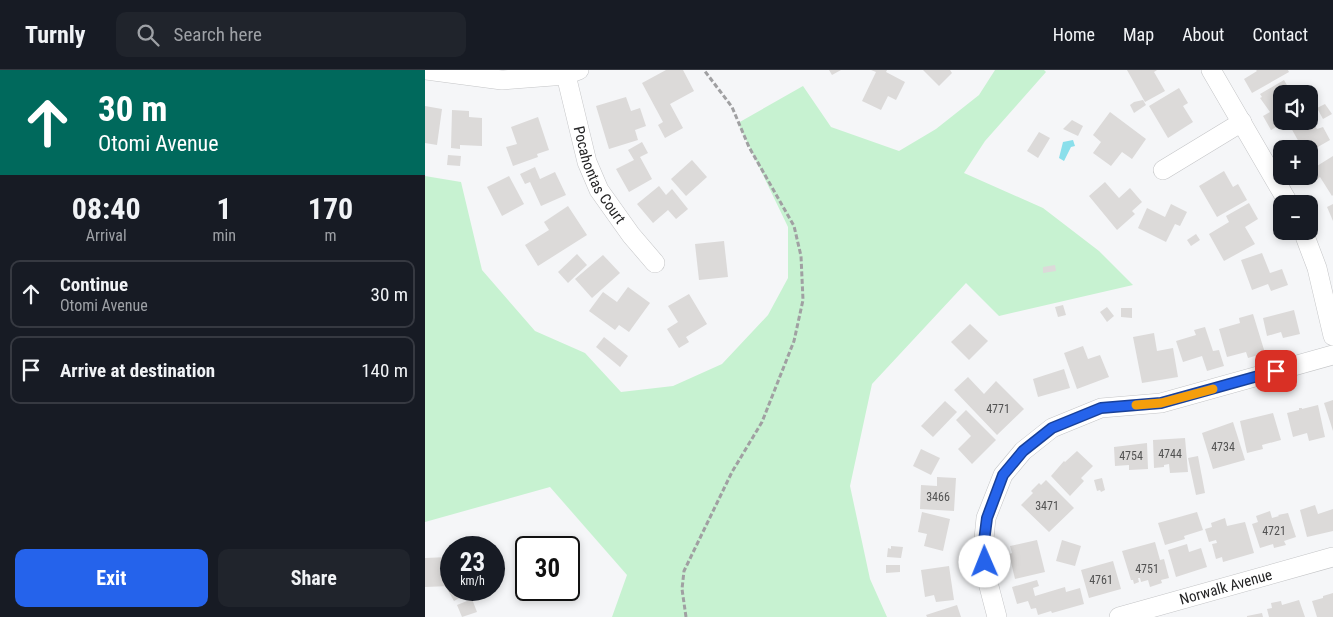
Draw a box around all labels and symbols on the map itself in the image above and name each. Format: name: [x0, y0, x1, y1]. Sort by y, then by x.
street label: Pocahontas Court: [570, 124, 629, 227]
pin: [1255, 350, 1297, 392]
house number: 4771: [986, 402, 1010, 416]
house number: 4734: [1211, 440, 1235, 454]
house number: 4744: [1158, 447, 1182, 461]
house number: 4754: [1119, 449, 1143, 463]
house number: 3466: [926, 490, 950, 504]
house number: 3471: [1035, 499, 1059, 513]
house number: 4721: [1262, 524, 1286, 538]
position arrow: [958, 535, 1010, 587]
speed limit sign: 30: [515, 536, 580, 601]
house number: 4751: [1135, 562, 1159, 576]
street label: Norwalk Avenue: [1178, 565, 1274, 609]
house number: 4761: [1089, 573, 1113, 587]

